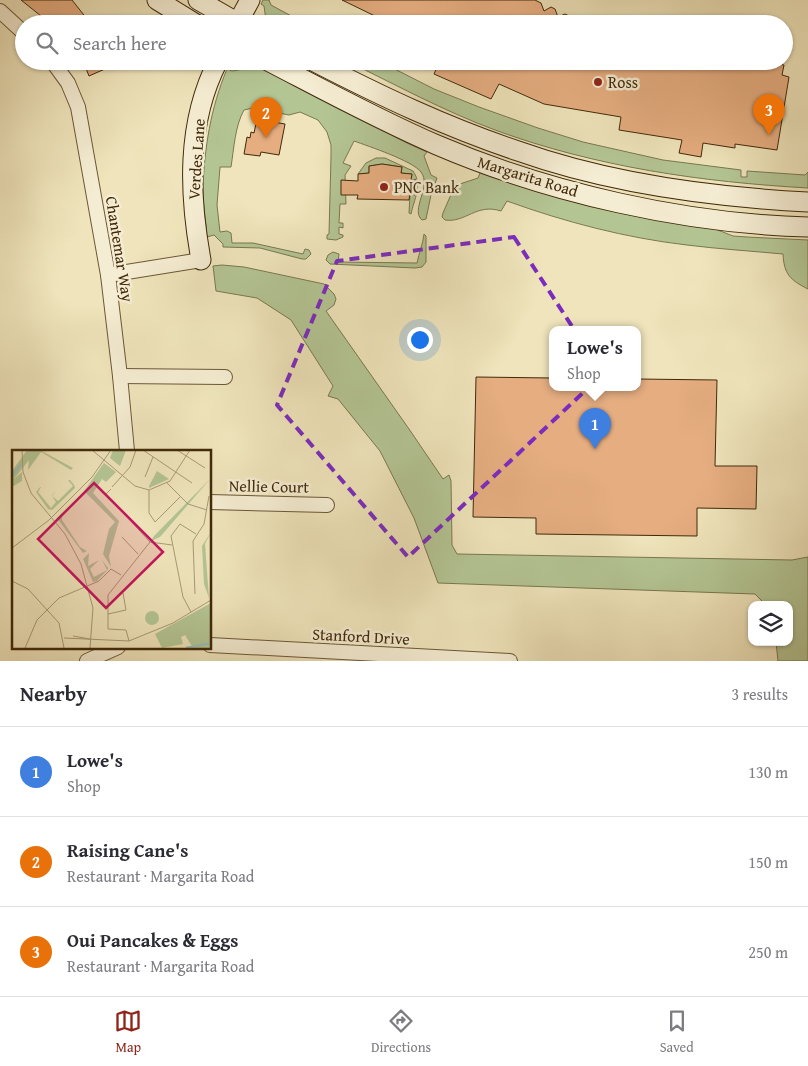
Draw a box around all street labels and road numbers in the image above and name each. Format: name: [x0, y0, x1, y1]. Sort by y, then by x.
street label: Verdes Lane: [181, 118, 211, 200]
street label: Margarita Road: [475, 149, 582, 203]
street label: Chantemar Way: [100, 194, 140, 304]
street label: Nellie Court: [229, 473, 310, 499]
street label: Stanford Drive: [312, 621, 410, 651]

